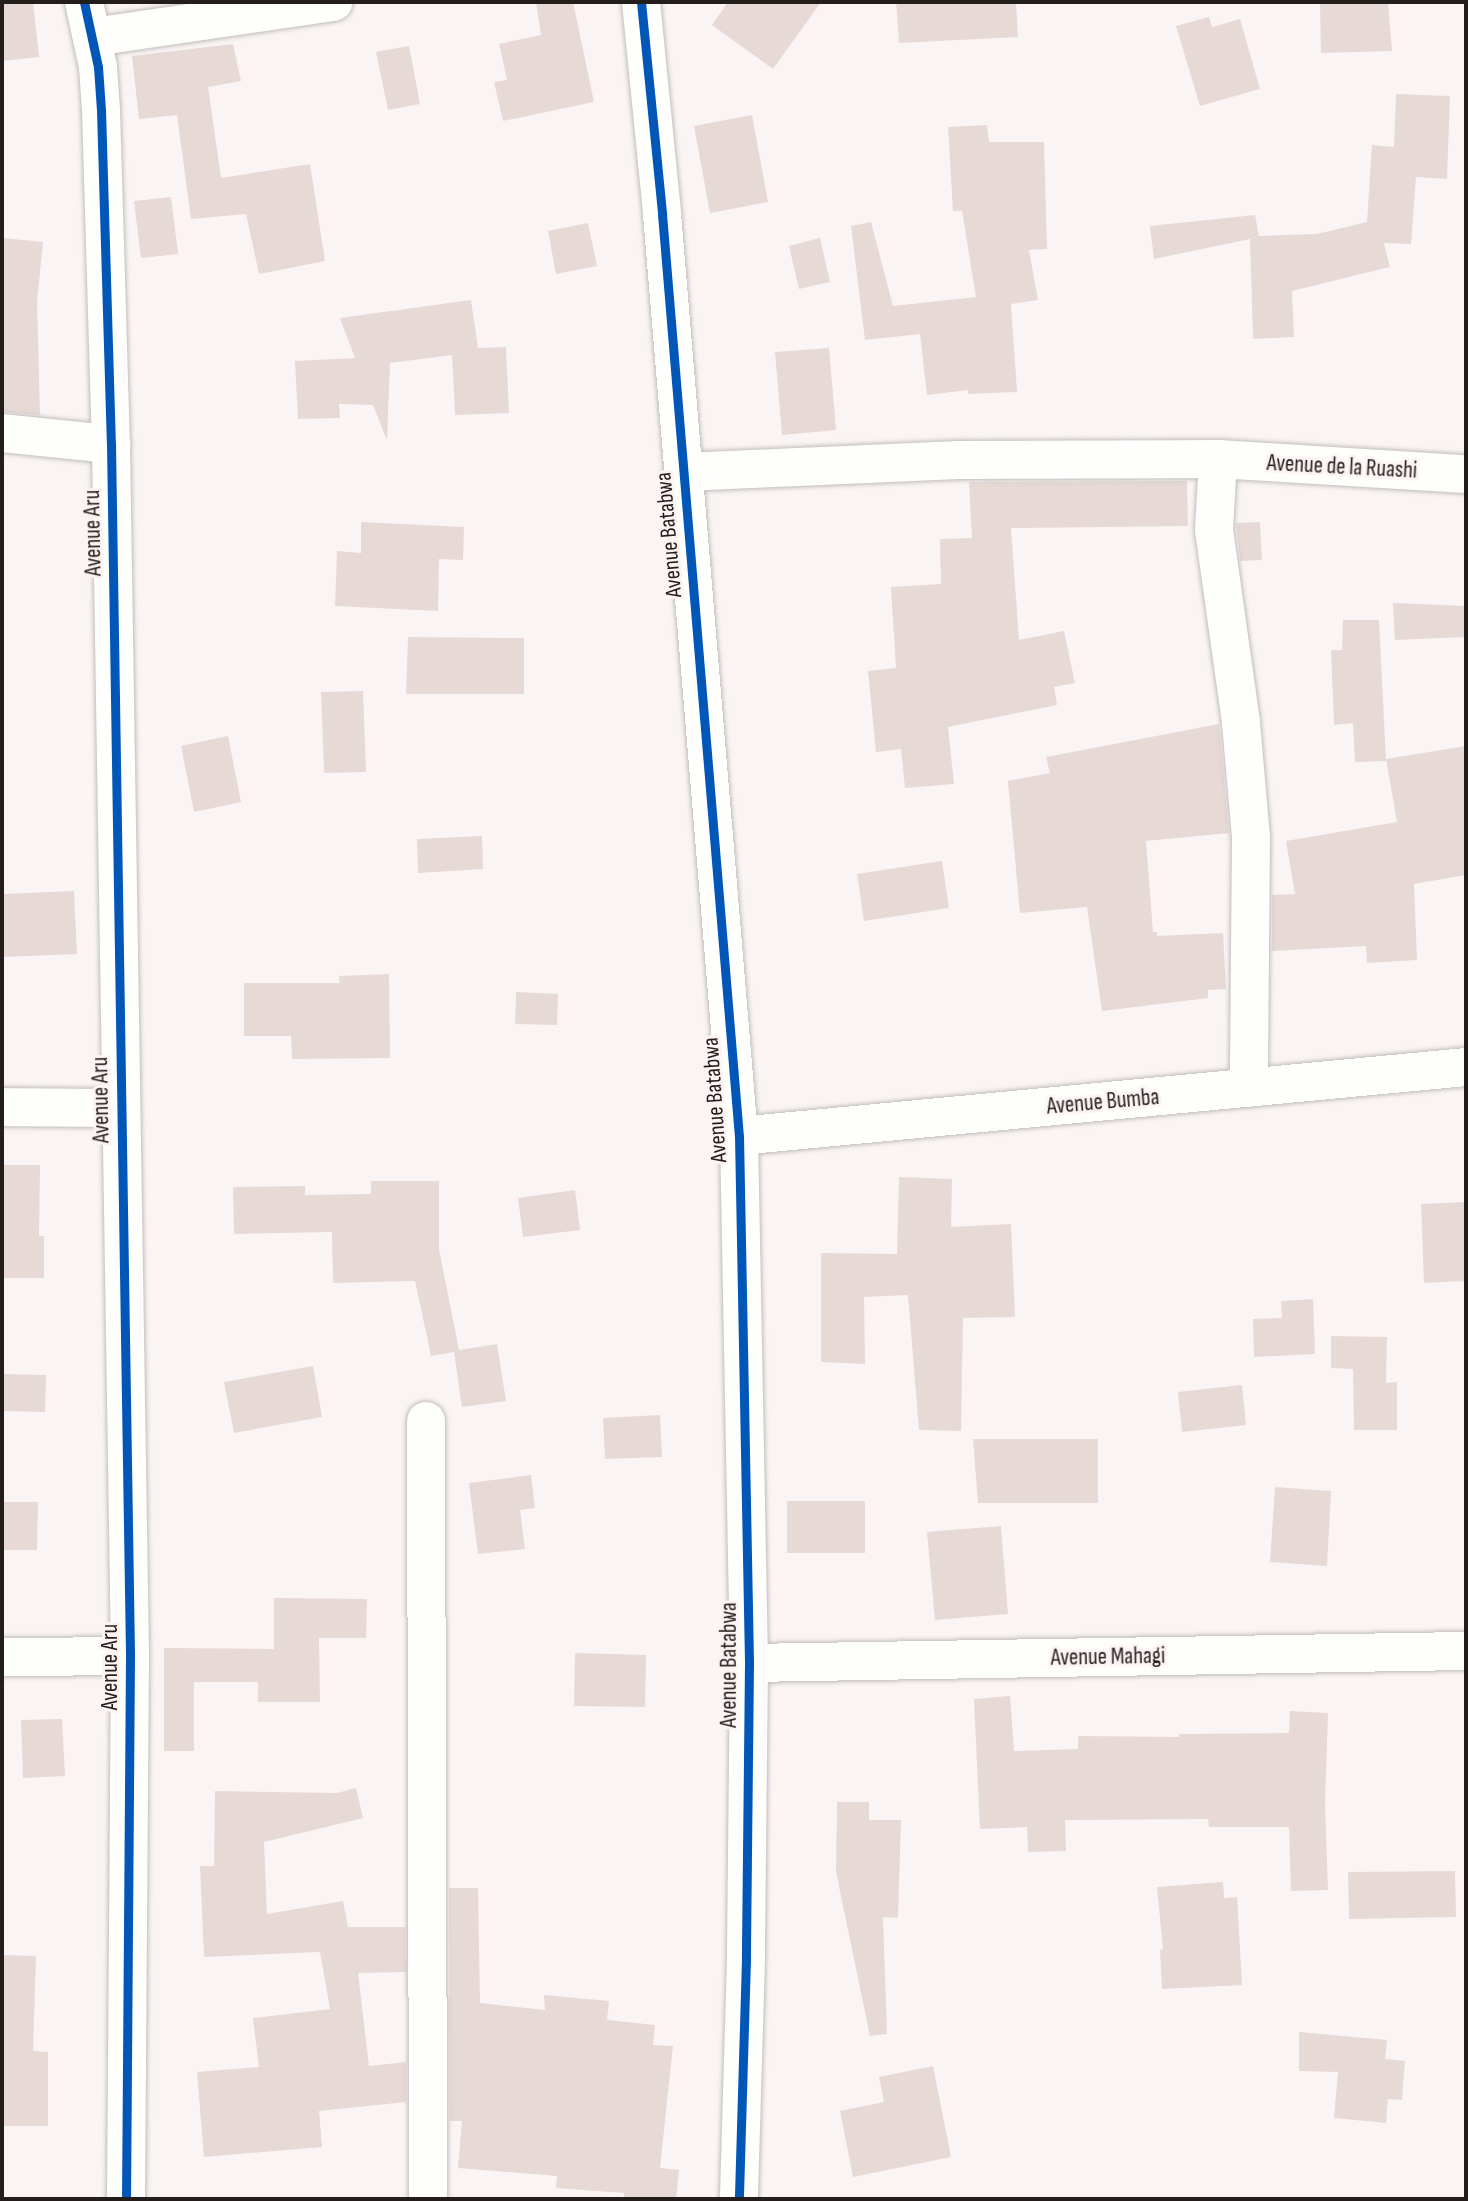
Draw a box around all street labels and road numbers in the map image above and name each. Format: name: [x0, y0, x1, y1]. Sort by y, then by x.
street label: Avenue de la Ruashi: [1266, 449, 1418, 485]
street label: Avenue Batabwa: [650, 471, 688, 599]
street label: Avenue Aru: [78, 490, 108, 576]
street label: Avenue Batabwa: [697, 1036, 733, 1164]
street label: Avenue Aru: [86, 1057, 116, 1143]
street label: Avenue Bumba: [1046, 1083, 1160, 1121]
street label: Avenue Batabwa: [715, 1602, 743, 1728]
street label: Avenue Aru: [96, 1624, 124, 1710]
street label: Avenue Mahagi: [1050, 1642, 1166, 1672]

